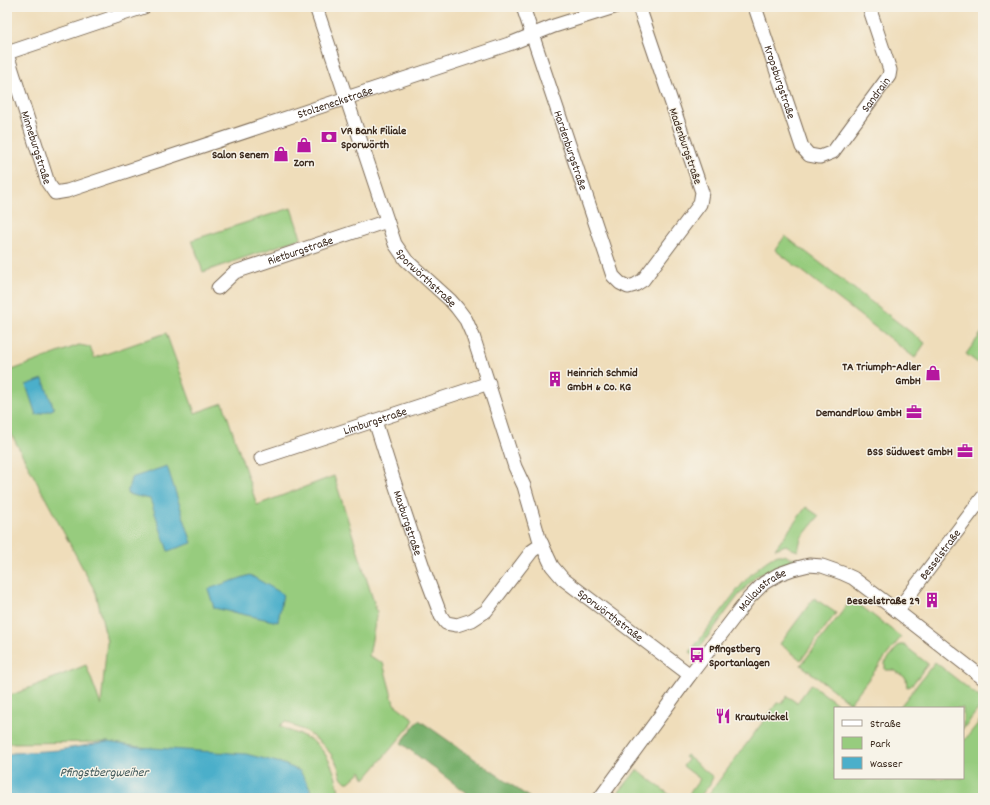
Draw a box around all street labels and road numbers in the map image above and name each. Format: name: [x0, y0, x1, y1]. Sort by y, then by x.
street label: Kropsburgstraße: [758, 43, 799, 121]
street label: Sandrain: [858, 74, 896, 116]
street label: Stolzeneckstraße: [295, 83, 375, 124]
street label: Madenburgstraße: [664, 106, 706, 187]
street label: Hardenburgstraße: [548, 108, 591, 193]
street label: Minneburgstraße: [16, 109, 55, 187]
street label: Rietburgstraße: [265, 233, 336, 271]
street label: Sporwörthstraße: [391, 246, 460, 312]
street label: Limburgstraße: [341, 404, 409, 440]
street label: Maxburgstraße: [388, 488, 426, 558]
street label: Besselstraße: [916, 526, 966, 584]
street label: Mallaustraße: [735, 565, 789, 615]
street label: Sporwörthstraße: [573, 586, 646, 647]

